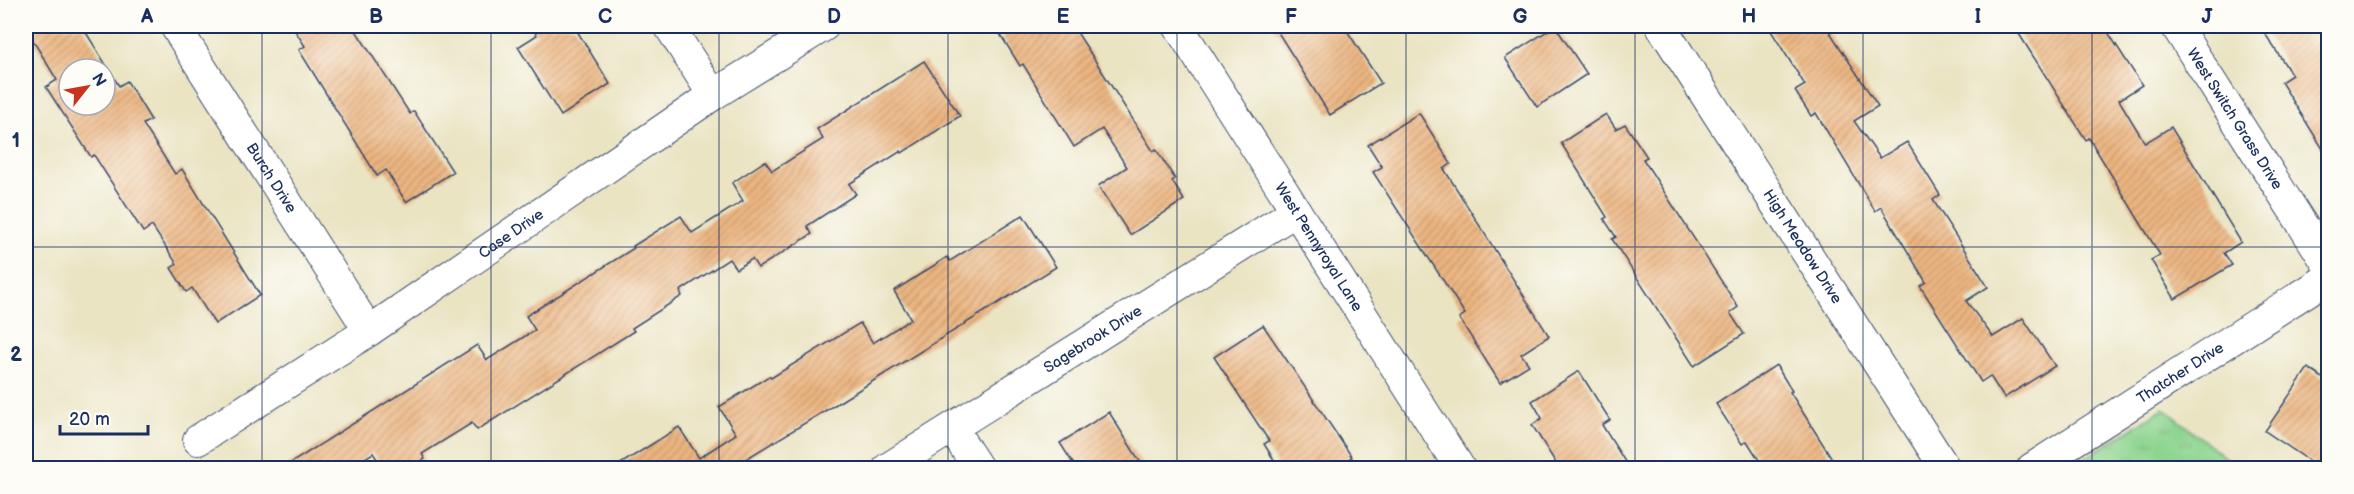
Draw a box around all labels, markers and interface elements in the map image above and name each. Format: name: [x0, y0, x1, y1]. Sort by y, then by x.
text: A: [140, 5, 154, 29]
text: B: [369, 5, 383, 29]
text: C: [598, 5, 612, 29]
text: D: [827, 5, 841, 29]
text: E: [1057, 5, 1070, 29]
text: F: [1285, 5, 1297, 29]
text: G: [1513, 5, 1528, 29]
text: H: [1742, 5, 1756, 29]
text: I: [1975, 5, 1981, 29]
text: J: [2202, 5, 2214, 29]
street label: West Switch Grass Drive: [2183, 45, 2287, 193]
north arrow: [57, 57, 117, 117]
text: N: [87, 70, 110, 90]
text: 1: [12, 129, 20, 153]
street label: Burch Drive: [242, 140, 301, 217]
street label: West Pennyroyal Lane: [1270, 179, 1367, 315]
street label: High Meadow Drive: [1758, 186, 1846, 308]
street label: Case Drive: [475, 205, 548, 263]
street label: Sagebrook Drive: [1040, 301, 1146, 377]
street label: Thatcher Drive: [2133, 338, 2227, 408]
text: 2: [10, 343, 22, 367]
scale bar: [60, 398, 148, 436]
text: 20 m: [69, 409, 110, 430]

